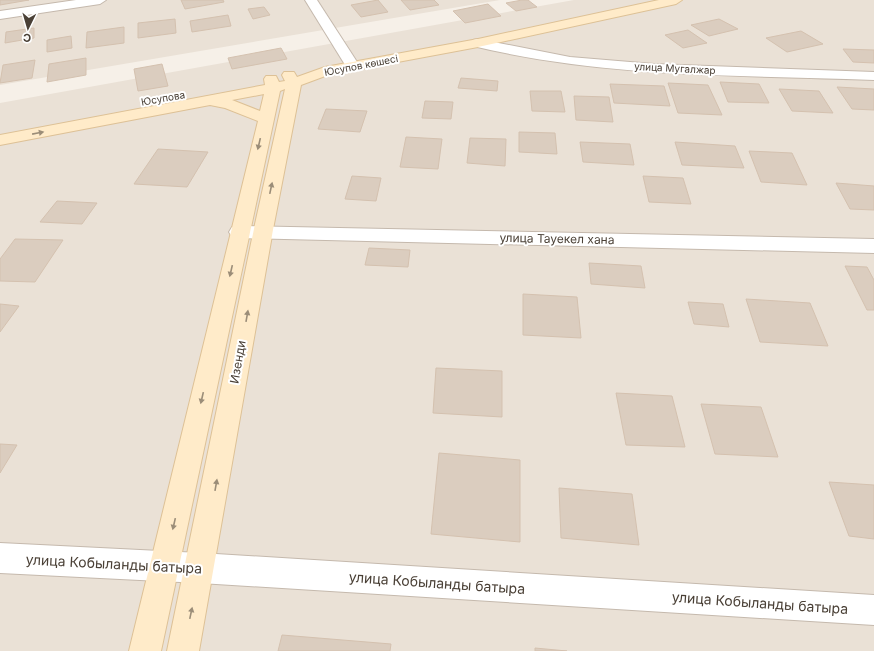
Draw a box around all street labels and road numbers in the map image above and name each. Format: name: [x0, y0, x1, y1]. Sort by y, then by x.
street label: Юсупов көшесі: [323, 52, 399, 78]
street label: улица Мугалжар: [634, 60, 716, 76]
street label: Юсупова: [140, 88, 186, 108]
street label: улица Тауекел хана: [499, 230, 615, 247]
street label: Изенди: [226, 339, 249, 385]
street label: улица Кобыланды батыра: [25, 550, 203, 577]
street label: улица Кобыланды батыра: [348, 568, 526, 597]
street label: улица Кобыланды батыра: [671, 588, 849, 617]

